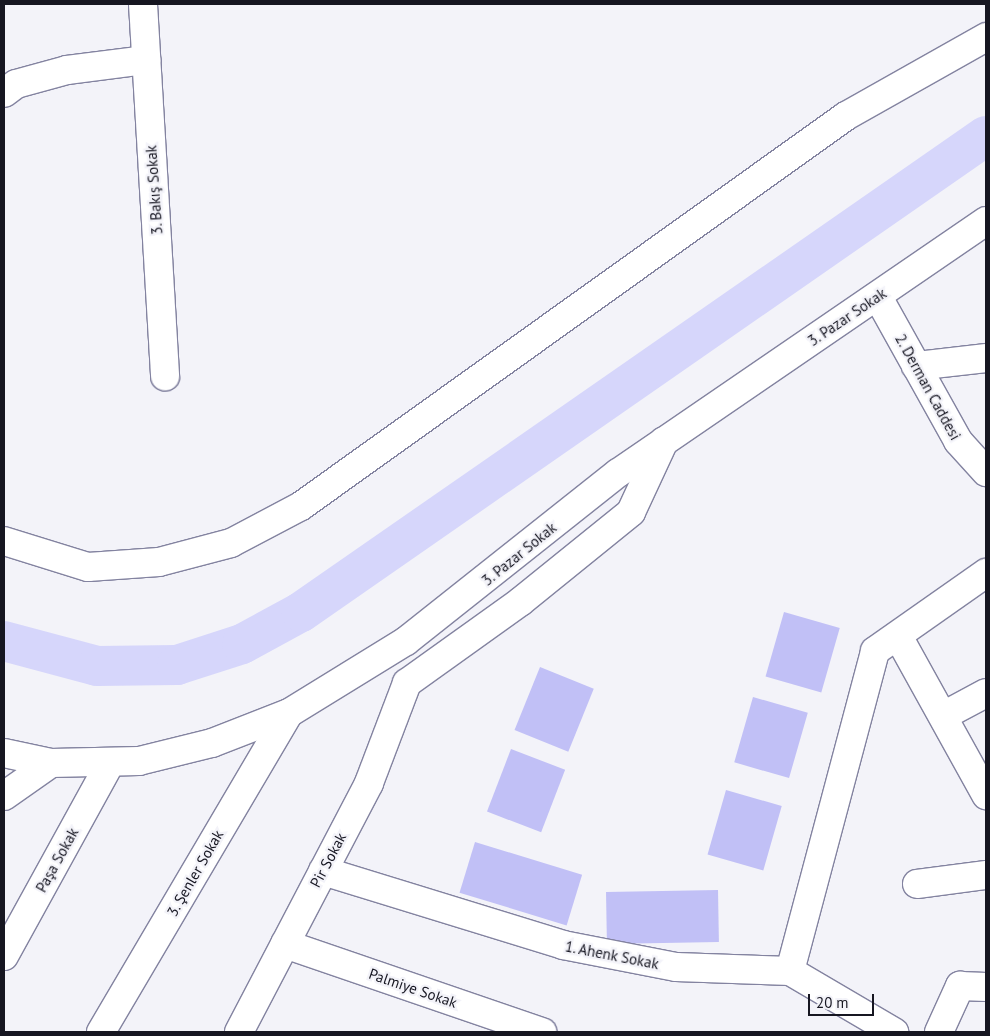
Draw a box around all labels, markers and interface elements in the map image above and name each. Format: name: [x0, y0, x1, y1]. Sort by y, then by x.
street label: 3. Bakış Sokak: [142, 144, 166, 236]
street label: 3. Pazar Sokak: [804, 284, 890, 350]
street label: 2. Derman Caddesi: [891, 330, 965, 444]
street label: 3. Pazar Sokak: [478, 518, 560, 590]
street label: Paşa Sokak: [32, 825, 82, 895]
street label: 3. Şenler Sokak: [163, 826, 227, 920]
street label: Pir Sokak: [306, 830, 350, 890]
street label: 1. Ahenk Sokak: [563, 937, 661, 973]
street label: Palmiye Sokak: [367, 964, 459, 1012]
scale bar: [810, 984, 876, 1016]
text: 20 m: [816, 993, 849, 1012]

